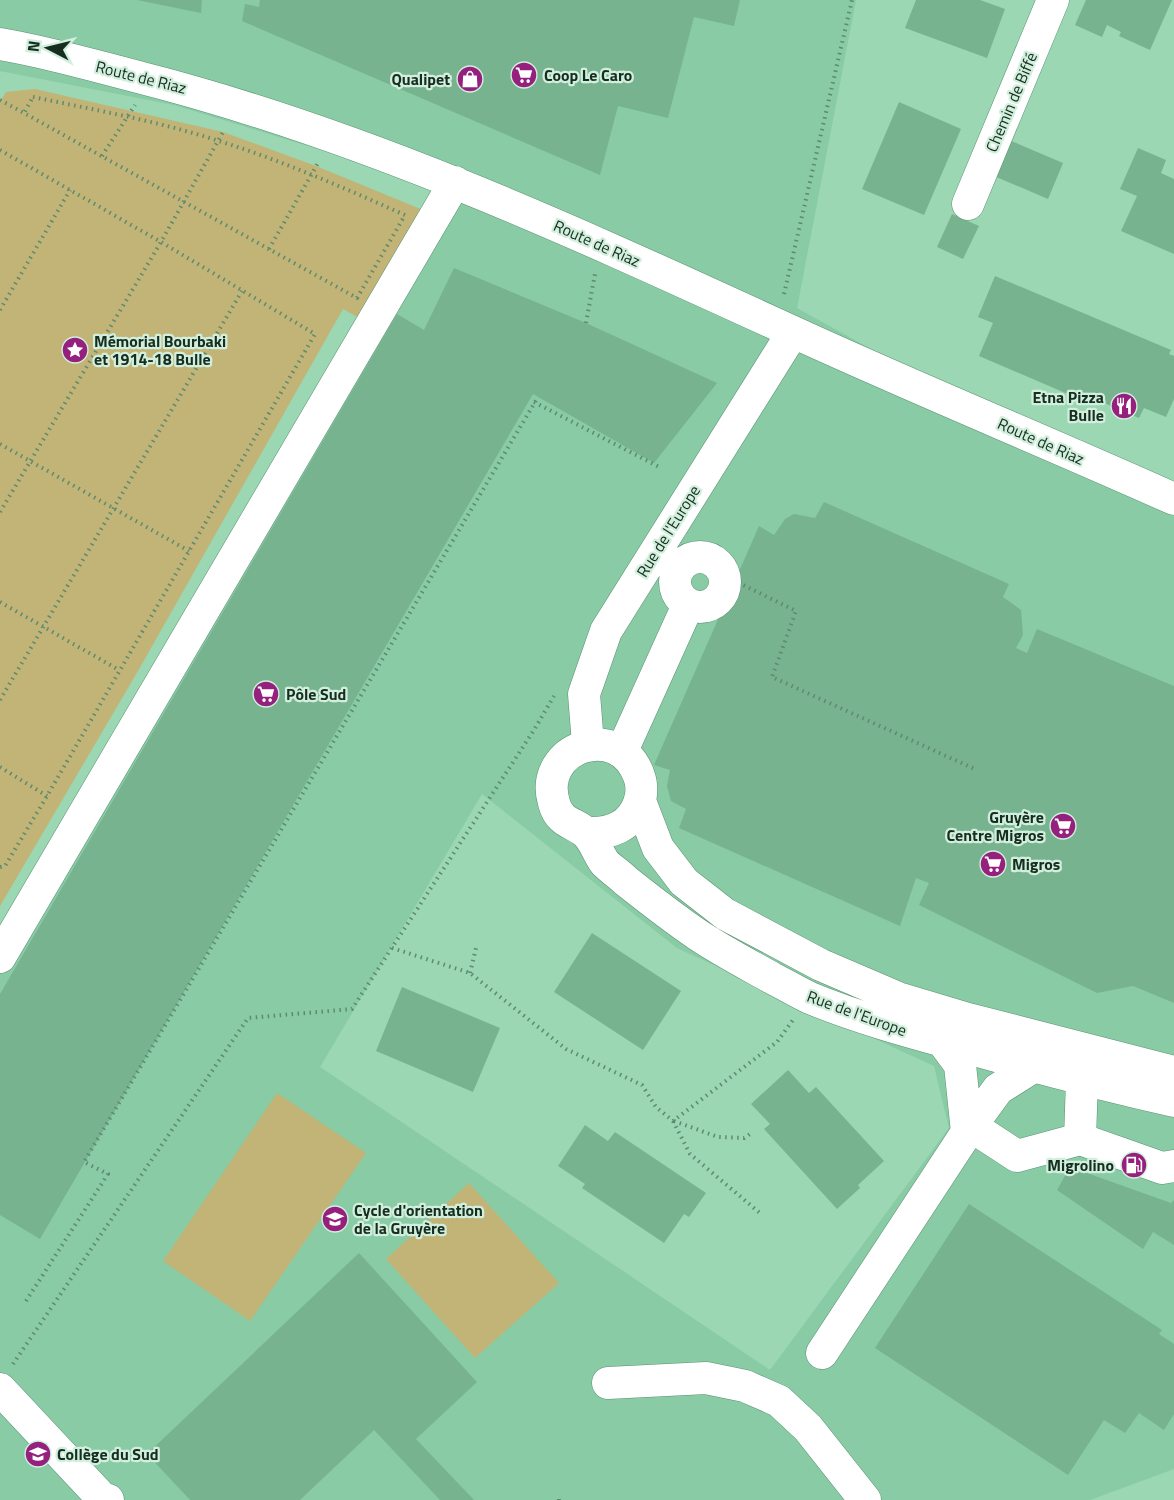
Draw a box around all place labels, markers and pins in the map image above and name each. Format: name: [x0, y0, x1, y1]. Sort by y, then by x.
supermarket icon: Coop Le Caro: [509, 60, 539, 90]
place label: Coop Le Caro: [544, 63, 632, 87]
shop icon: Qualipet: [455, 64, 485, 94]
place label: Qualipet: [391, 67, 450, 91]
place label: Mémorial Bourbaki et 1914-18 Bulle: [94, 329, 226, 371]
place icon: Mémorial Bourbaki et 1914-18 Bulle: [60, 335, 90, 365]
place label: Etna Pizza Bulle: [1033, 385, 1104, 427]
restaurant icon: Etna Pizza Bulle: [1109, 391, 1139, 421]
supermarket icon: Pôle Sud: [251, 679, 281, 709]
place label: Pôle Sud: [286, 682, 346, 706]
place label: Gruyère Centre Migros: [947, 805, 1044, 847]
supermarket icon: Gruyère Centre Migros: [1048, 811, 1078, 841]
supermarket icon: Migros: [978, 849, 1008, 879]
place label: Migros: [1012, 852, 1060, 876]
fuel station icon: Migrolino: [1119, 1150, 1149, 1180]
place label: Migrolino: [1047, 1153, 1114, 1177]
place label: Cycle d'orientation de la Gruyère: [354, 1198, 483, 1240]
school or university icon: Cycle d'orientation de la Gruyère: [320, 1204, 350, 1234]
school or university icon: Collège du Sud: [23, 1439, 53, 1469]
place label: Collège du Sud: [57, 1442, 159, 1466]

